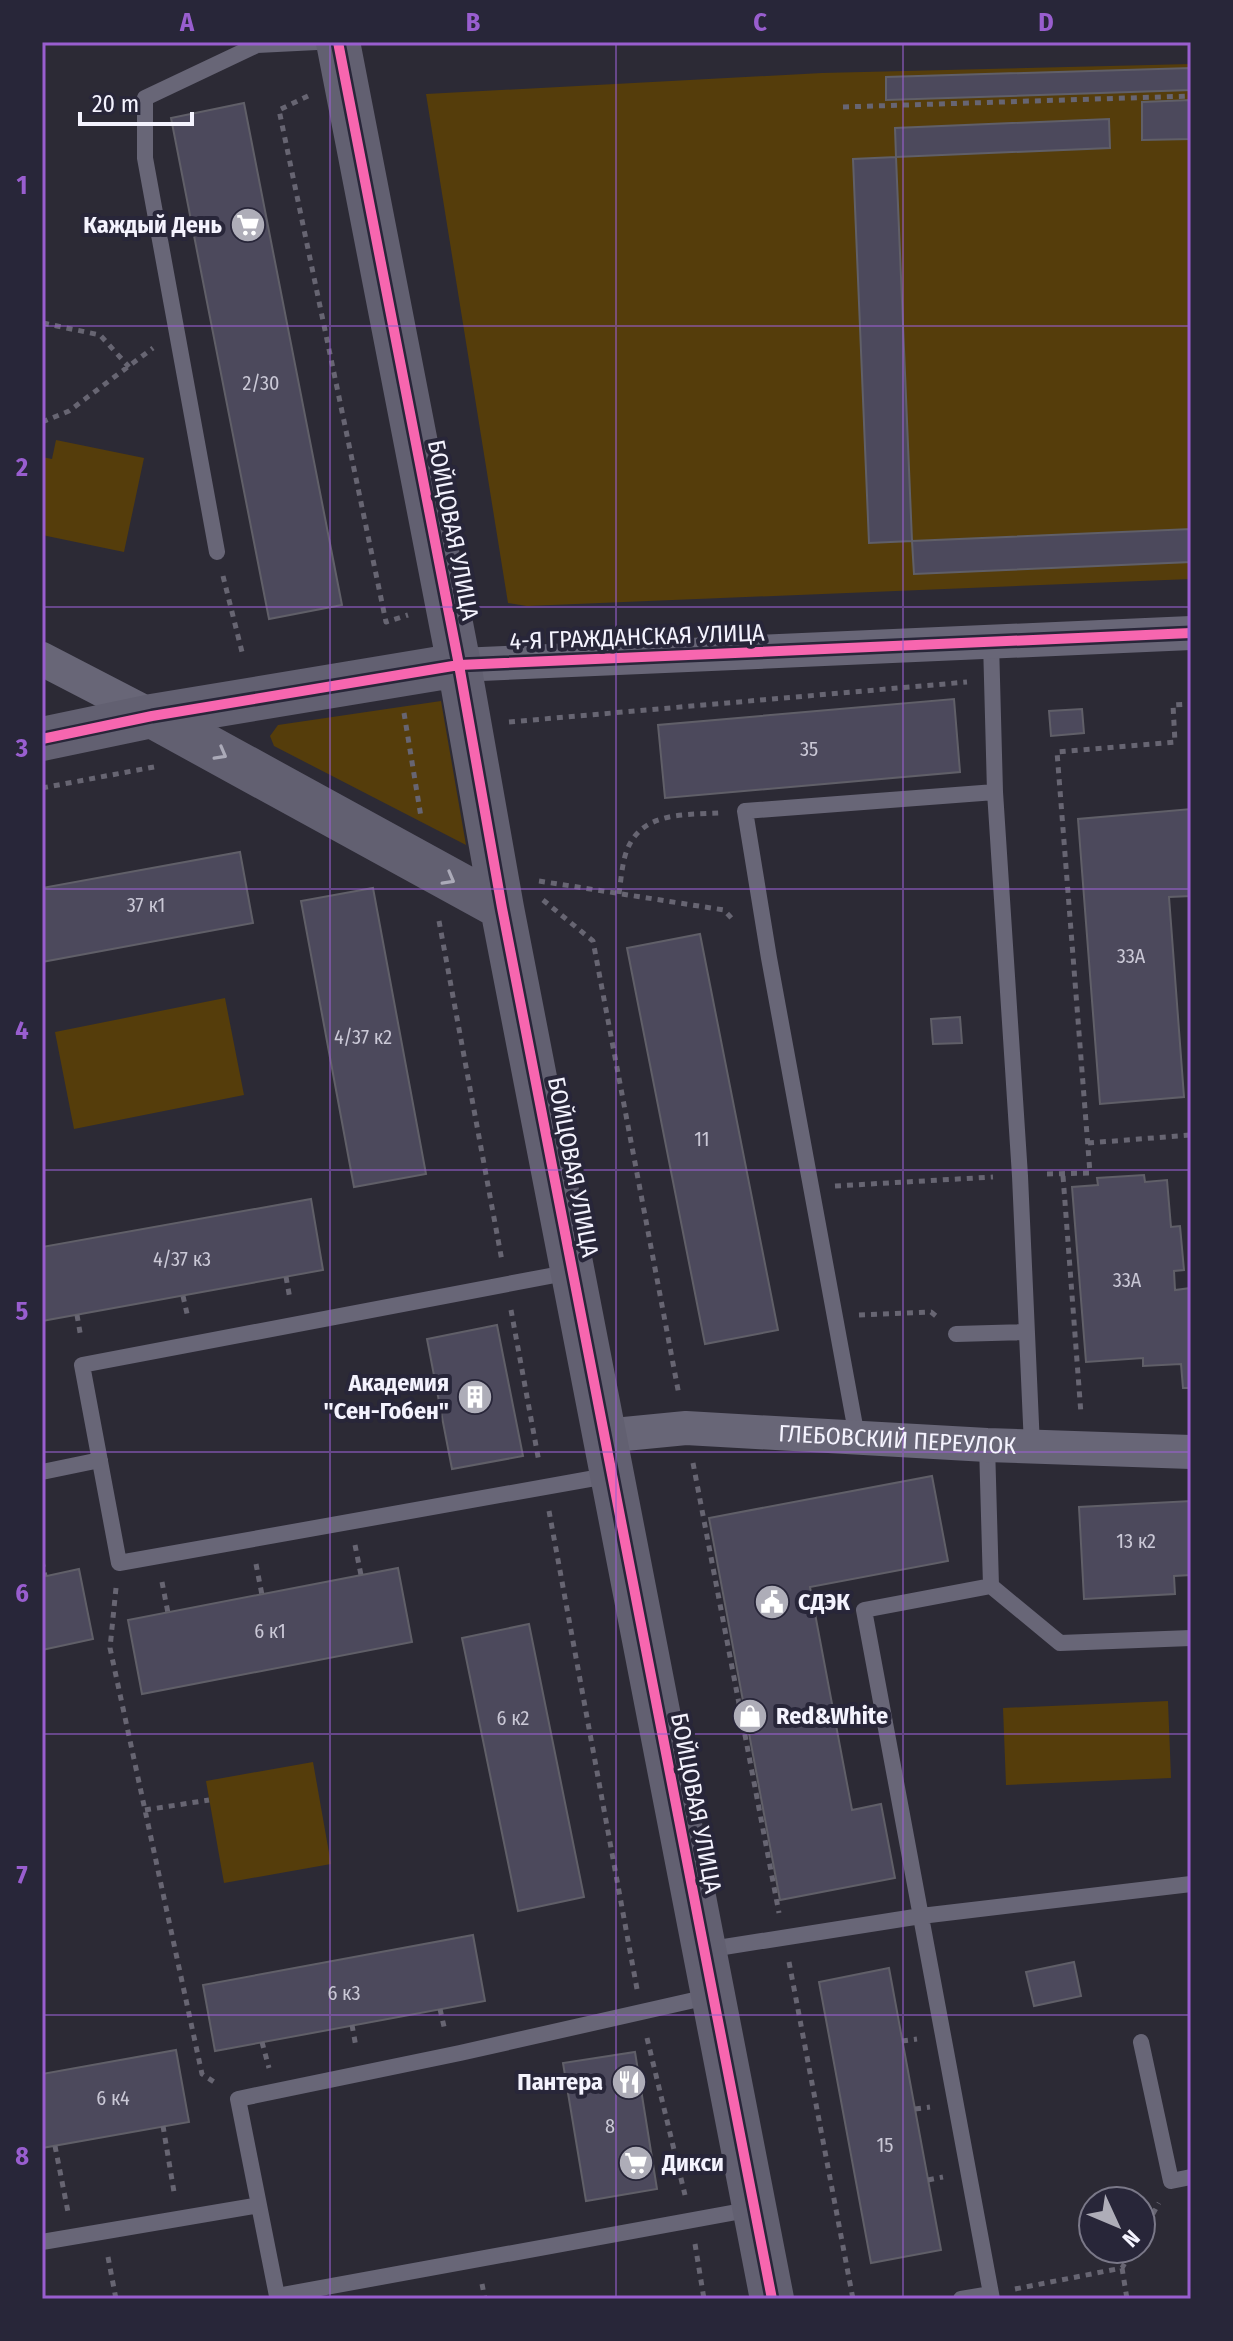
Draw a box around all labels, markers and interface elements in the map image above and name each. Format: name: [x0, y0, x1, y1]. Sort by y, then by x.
text: A: [179, 7, 195, 38]
text: B: [466, 7, 481, 38]
text: C: [753, 7, 767, 38]
text: D: [1038, 7, 1054, 38]
scale bar: [80, 76, 192, 126]
text: 20 m: [92, 90, 139, 118]
text: 1: [17, 170, 28, 201]
supermarket icon: Каждый День: [229, 206, 267, 244]
place label: Каждый День: [83, 211, 223, 239]
house number: 2/30: [242, 371, 280, 395]
street label: БОЙЦОВАЯ УЛИЦА: [422, 438, 484, 623]
text: 2: [15, 452, 28, 483]
street label: 4-Я ГРАЖДАНСКАЯ УЛИЦА: [509, 619, 765, 655]
text: 3: [15, 733, 28, 764]
house number: 35: [800, 737, 818, 761]
one-way arrow: [212, 744, 226, 760]
one-way arrow: [440, 869, 454, 885]
house number: 37 к1: [127, 893, 165, 917]
house number: 33А: [1117, 944, 1146, 968]
text: 4: [15, 1015, 29, 1046]
house number: 4/37 к2: [334, 1025, 392, 1049]
street label: БОЙЦОВАЯ УЛИЦА: [542, 1075, 604, 1260]
house number: 11: [694, 1127, 710, 1151]
house number: 4/37 к3: [153, 1247, 211, 1271]
house number: 33А: [1113, 1268, 1142, 1292]
text: 5: [16, 1296, 29, 1327]
place label: Академия "Сен-Гобен": [324, 1369, 449, 1425]
building icon: Академия "Сен-Гобен": [456, 1378, 494, 1416]
street label: ГЛЕБОВСКИЙ ПЕРЕУЛОК: [778, 1419, 1017, 1460]
house number: 13 к2: [1116, 1529, 1156, 1553]
text: 6: [15, 1578, 29, 1609]
public building icon: СДЭК: [753, 1583, 791, 1621]
place label: СДЭК: [798, 1588, 850, 1616]
house number: 6 к1: [254, 1619, 286, 1643]
shop icon: Red&White: [731, 1697, 769, 1735]
place label: Red&White: [776, 1702, 888, 1730]
house number: 6 к2: [497, 1706, 530, 1730]
street label: БОЙЦОВАЯ УЛИЦА: [665, 1711, 727, 1896]
text: 7: [16, 1860, 28, 1891]
house number: 6 к3: [327, 1981, 361, 2005]
restaurant icon: Пантера: [610, 2063, 648, 2101]
place label: Пантера: [517, 2068, 603, 2096]
house number: 6 к4: [96, 2086, 130, 2110]
house number: 8: [605, 2114, 615, 2138]
house number: 15: [877, 2133, 893, 2157]
text: 8: [15, 2141, 29, 2172]
supermarket icon: Дикси: [617, 2144, 655, 2182]
place label: Дикси: [661, 2149, 724, 2177]
north arrow: [1077, 2185, 1157, 2265]
text: N: [1117, 2224, 1145, 2253]

